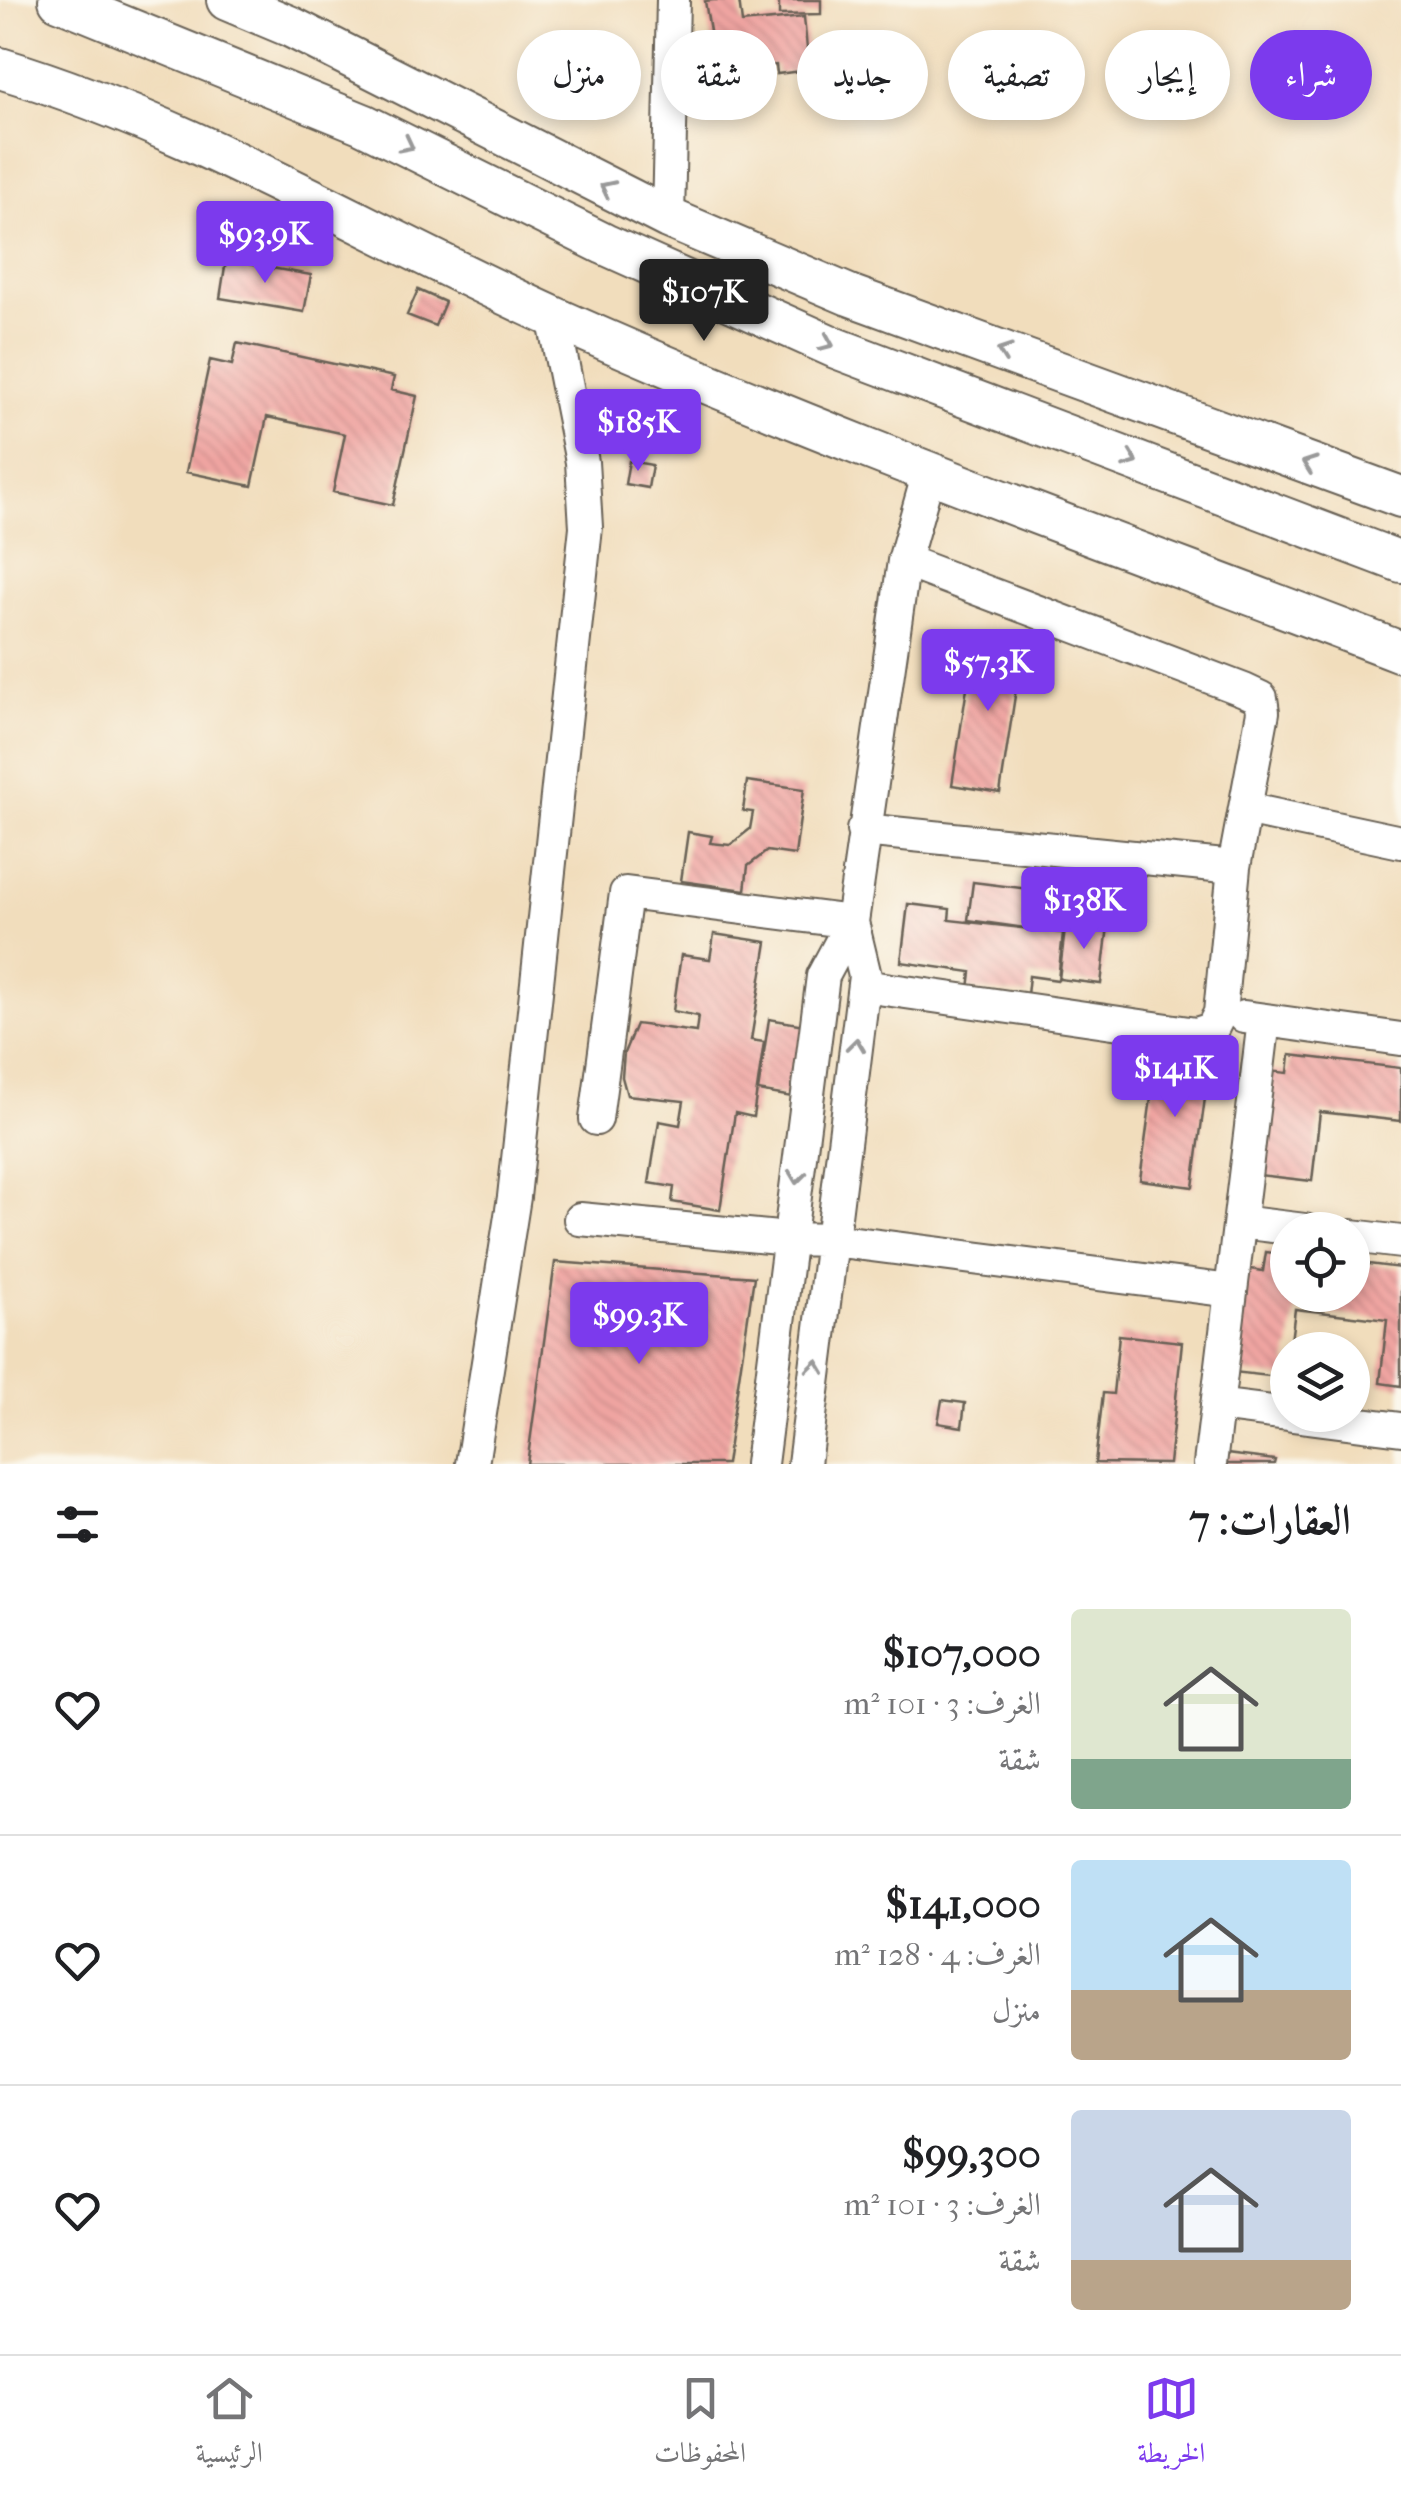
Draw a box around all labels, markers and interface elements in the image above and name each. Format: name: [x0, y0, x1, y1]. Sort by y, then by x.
chip: منزل: [517, 30, 641, 120]
chip: شقة: [661, 30, 777, 120]
chip: جديد: [797, 30, 928, 120]
chip: تصفية: [948, 30, 1085, 120]
chip: إيجار: [1105, 30, 1230, 120]
chip: شراء: [1250, 30, 1372, 120]
one-way arrow: [397, 133, 415, 153]
one-way arrow: [599, 180, 617, 200]
pin: $93.9K: [184, 201, 346, 286]
text: $93.9K: [218, 215, 312, 252]
pin: $107K: [634, 259, 774, 344]
text: $107K: [661, 273, 747, 310]
one-way arrow: [817, 331, 835, 351]
one-way arrow: [997, 343, 1014, 364]
pin: $185K: [568, 389, 708, 474]
text: $185K: [597, 403, 679, 440]
one-way arrow: [1121, 448, 1138, 469]
one-way arrow: [1302, 455, 1319, 476]
pin: $57.3K: [907, 629, 1069, 714]
text: $57.3K: [944, 643, 1032, 680]
pin: $138K: [1014, 867, 1154, 952]
text: $138K: [1043, 881, 1125, 918]
pin: $141K: [1105, 1035, 1245, 1120]
one-way arrow: [845, 1036, 866, 1053]
text: $141K: [1134, 1049, 1216, 1086]
one-way arrow: [788, 1168, 809, 1185]
map controls: [1270, 1212, 1370, 1432]
button: locate: [1270, 1212, 1370, 1312]
pin: $99.3K: [558, 1282, 720, 1367]
text: $99.3K: [592, 1296, 686, 1333]
button: layers: [1270, 1332, 1370, 1432]
one-way arrow: [805, 1359, 826, 1375]
text: العقارات: 7: [1189, 1496, 1351, 1545]
icon: filters: [50, 1497, 105, 1552]
text: $107,000: [882, 1629, 1041, 1678]
icon: home: [1151, 1649, 1271, 1769]
icon: heart: [50, 1682, 105, 1737]
text: الغرف: 3 · 101 m²: [844, 1685, 1041, 1722]
text: شقة: [999, 1741, 1041, 1778]
text: $141,000: [885, 1880, 1041, 1929]
icon: home: [1151, 1900, 1271, 2020]
icon: heart: [50, 1933, 105, 1988]
text: الغرف: 4 · 128 m²: [834, 1936, 1041, 1973]
text: منزل: [992, 1992, 1041, 2029]
text: $99,300: [902, 2130, 1041, 2179]
icon: home: [1151, 2150, 1271, 2270]
icon: heart: [50, 2183, 105, 2238]
text: الغرف: 3 · 101 m²: [844, 2186, 1041, 2223]
text: شقة: [999, 2242, 1041, 2279]
tab: الرئيسية: [196, 2371, 263, 2480]
tab: المحفوظات: [654, 2371, 746, 2480]
tab: الخريطة: [1137, 2371, 1205, 2480]

